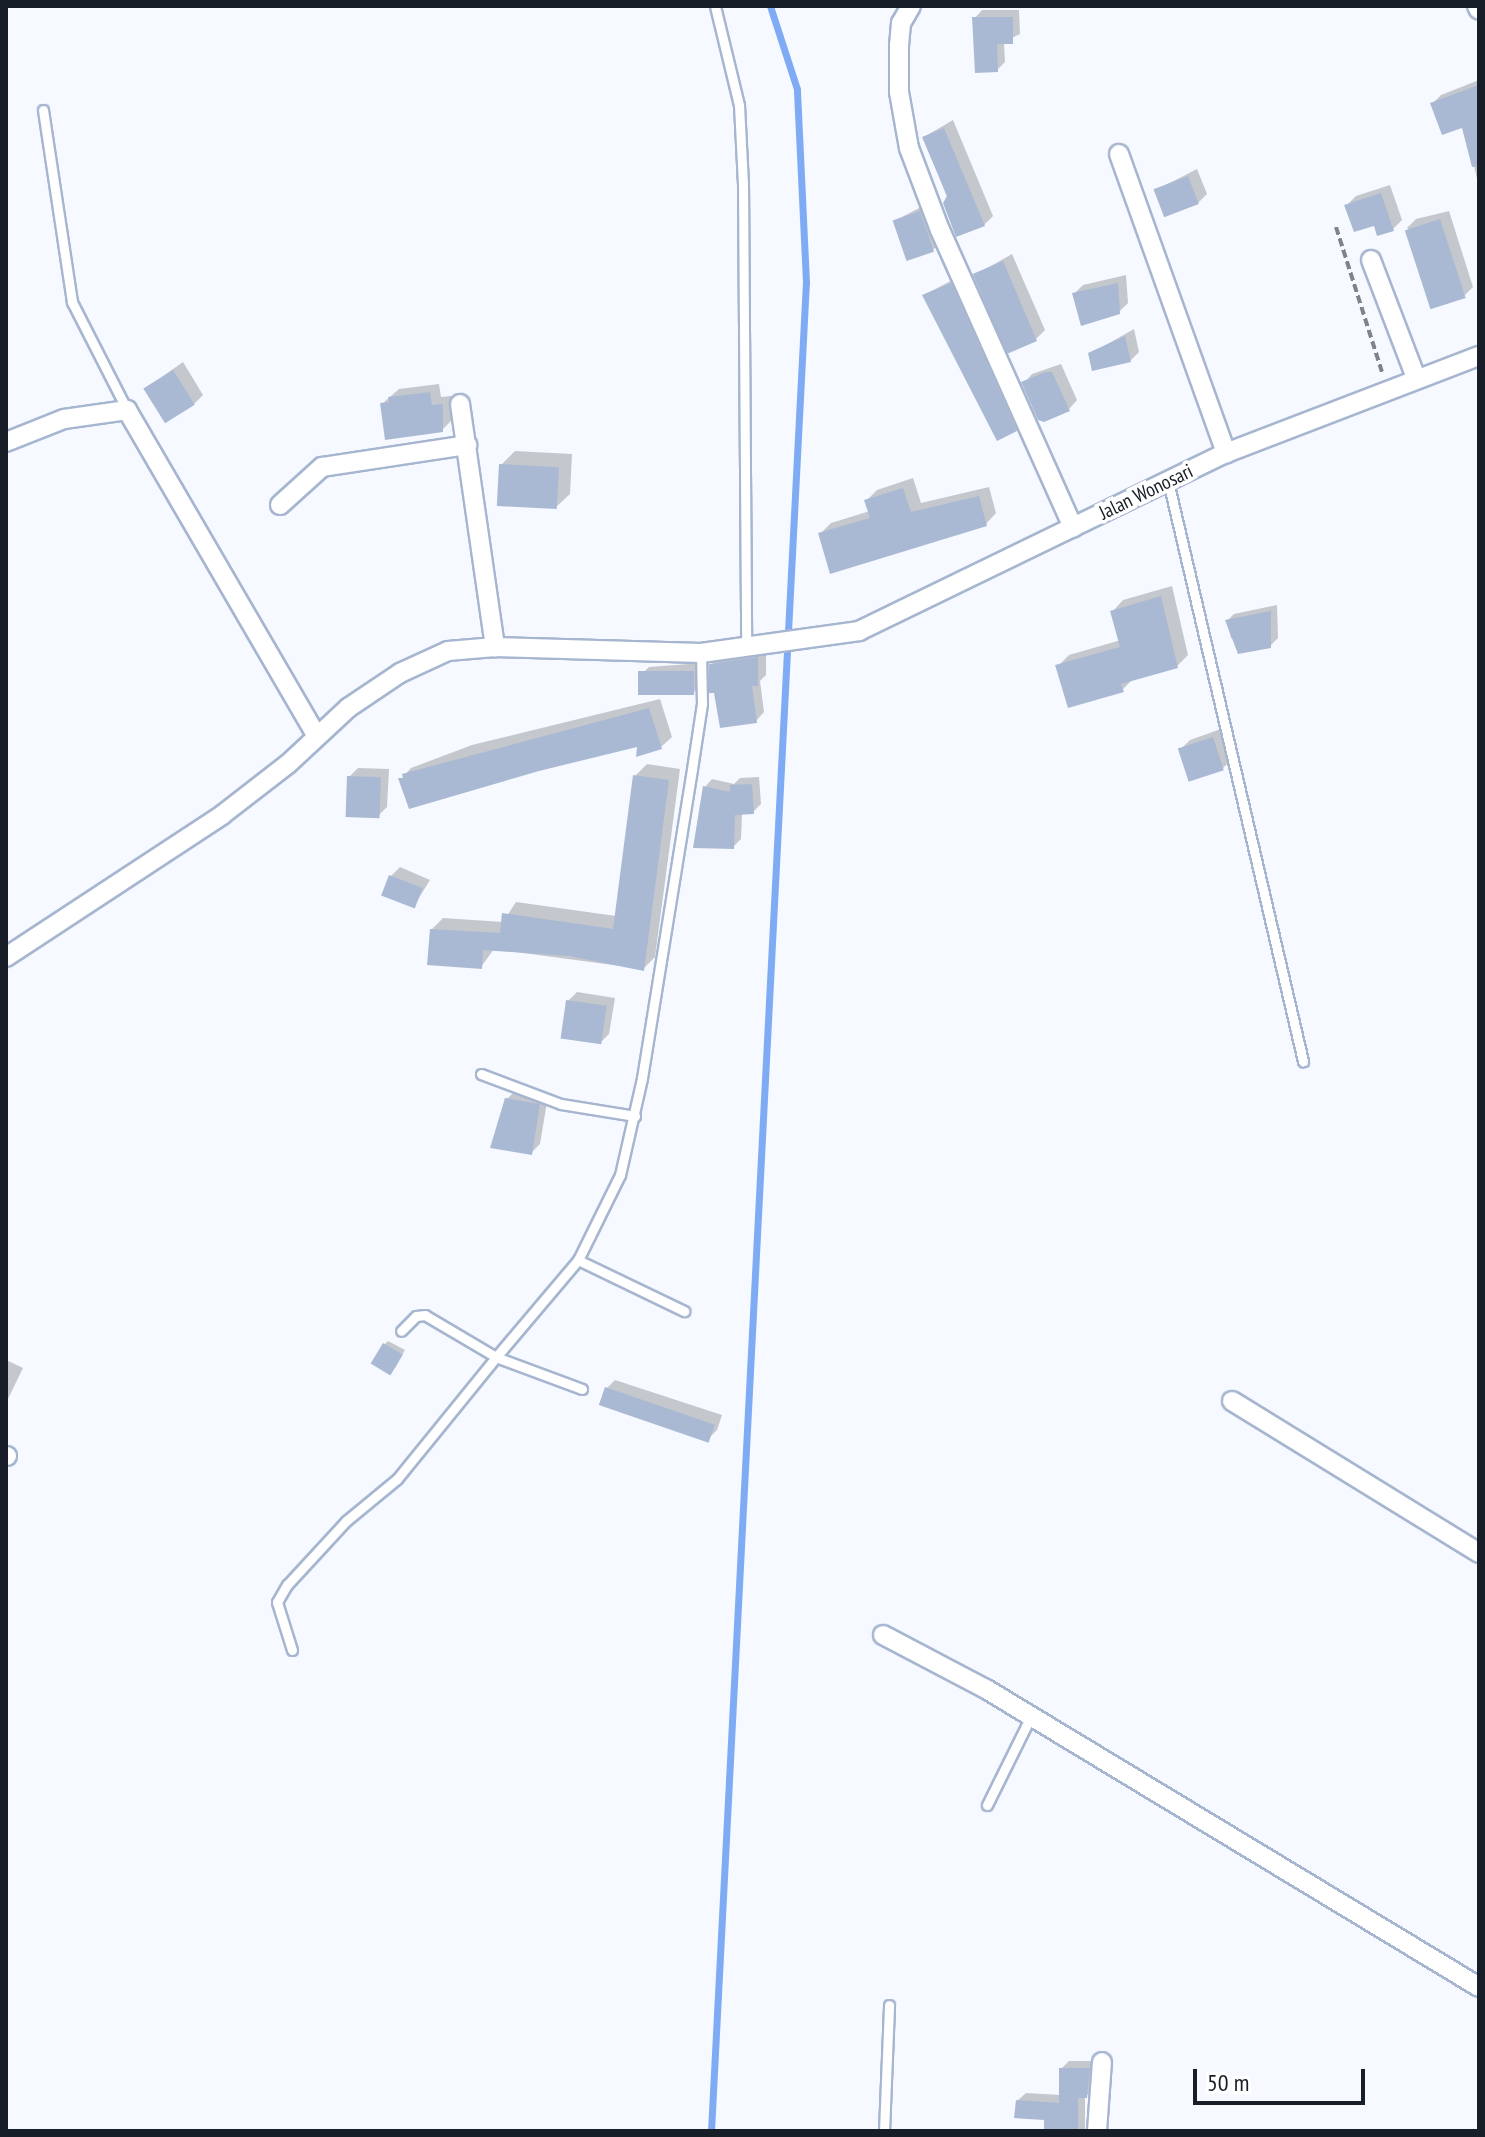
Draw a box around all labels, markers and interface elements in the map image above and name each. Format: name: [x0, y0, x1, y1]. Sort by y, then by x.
street label: Jalan Wonosari: [1095, 459, 1197, 525]
scale bar: [1197, 2053, 1369, 2103]
text: 50 m: [1207, 2067, 1249, 2098]

